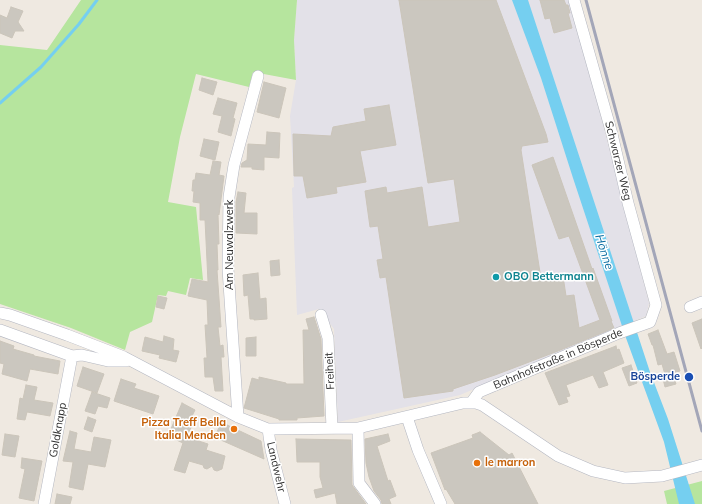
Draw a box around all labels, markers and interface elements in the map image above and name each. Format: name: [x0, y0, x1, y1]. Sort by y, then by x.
street label: Schwarzer Weg: [602, 120, 634, 202]
street label: Am Neuwalzwerk: [223, 200, 237, 290]
water label: Hönne: [591, 232, 617, 272]
place label: OBO Bettermann: [504, 270, 594, 284]
marker: OBO Bettermann: [491, 272, 501, 282]
street label: Bahnhofstraße in Bösperde: [491, 326, 625, 392]
street label: Freiheit: [322, 352, 338, 390]
place label: Bösperde: [630, 370, 680, 384]
marker: Bösperde: [683, 371, 695, 383]
street label: Goldknapp: [47, 402, 69, 458]
place label: Pizza Treff Bella Italia Menden: [141, 416, 226, 442]
marker: Pizza Treff Bella Italia Menden: [229, 424, 239, 434]
street label: Landwehr: [264, 440, 288, 494]
place label: le marron: [485, 456, 535, 470]
marker: le marron: [472, 458, 482, 468]

